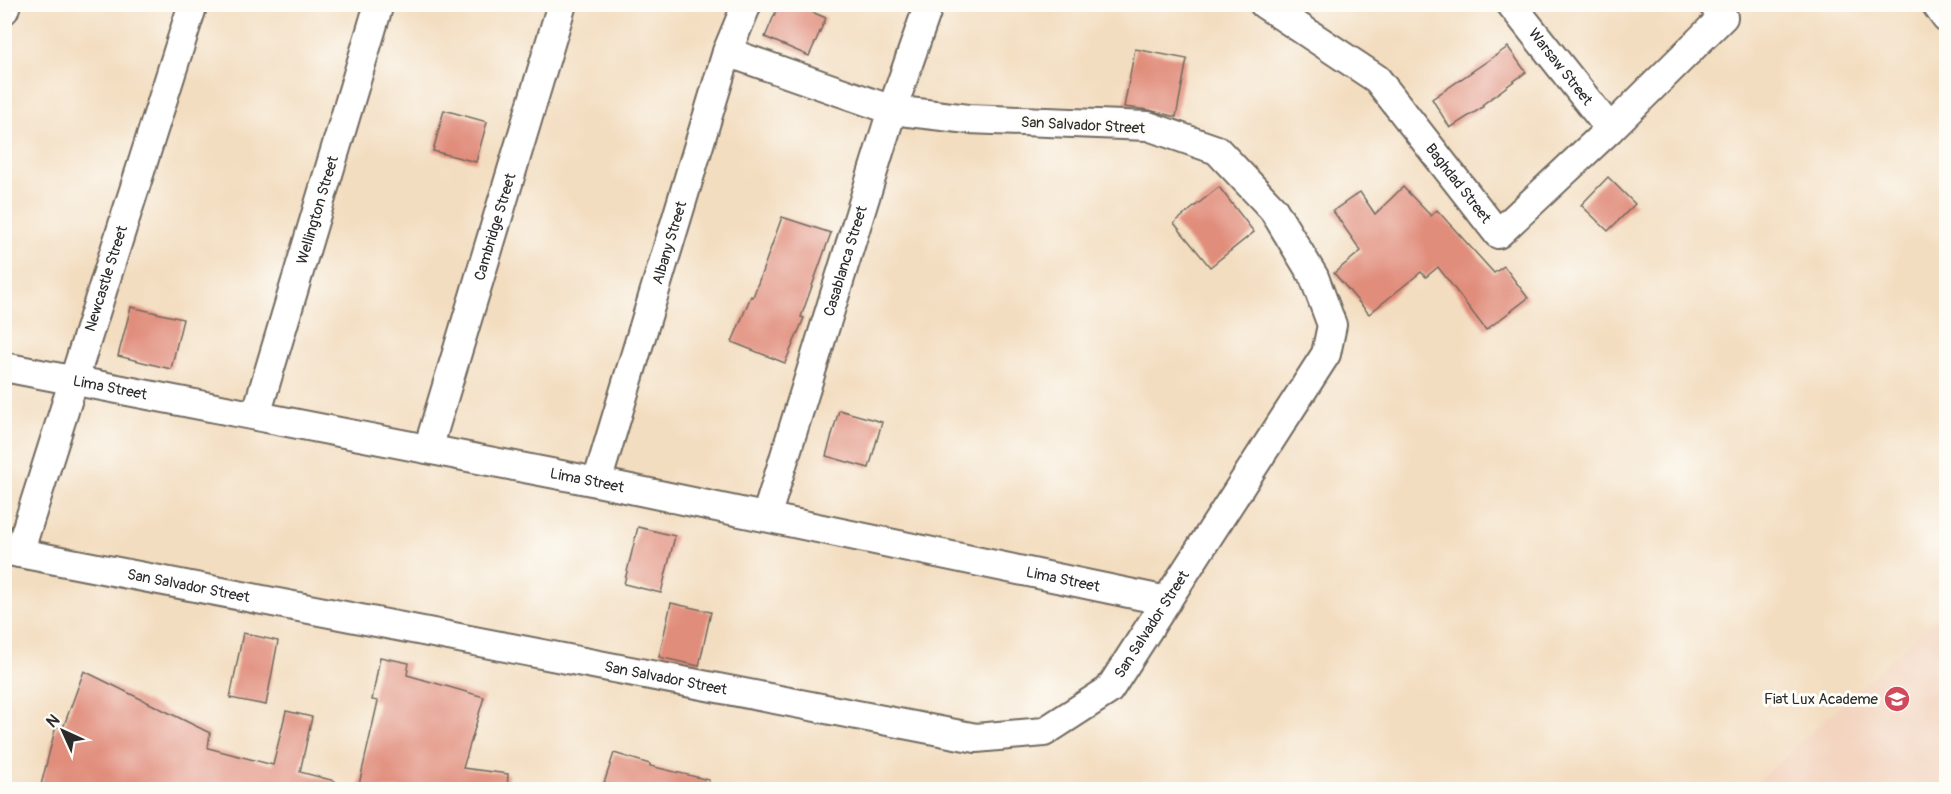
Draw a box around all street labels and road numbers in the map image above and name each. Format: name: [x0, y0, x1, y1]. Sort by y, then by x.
street label: Warsaw Street: [1524, 25, 1597, 110]
street label: San Salvador Street: [1020, 113, 1147, 138]
street label: Baghdad Street: [1421, 140, 1496, 228]
street label: Wellington Street: [293, 153, 343, 267]
street label: Cambridge Street: [470, 170, 521, 283]
street label: Albany Street: [648, 198, 692, 287]
street label: Casablanca Street: [820, 203, 872, 319]
street label: Newcastle Street: [81, 222, 132, 334]
street label: Lima Street: [71, 372, 150, 405]
street label: Lima Street: [548, 464, 627, 498]
street label: Lima Street: [1024, 563, 1102, 597]
street label: San Salvador Street: [126, 565, 252, 608]
street label: San Salvador Street: [1110, 566, 1194, 682]
street label: San Salvador Street: [603, 657, 730, 700]

